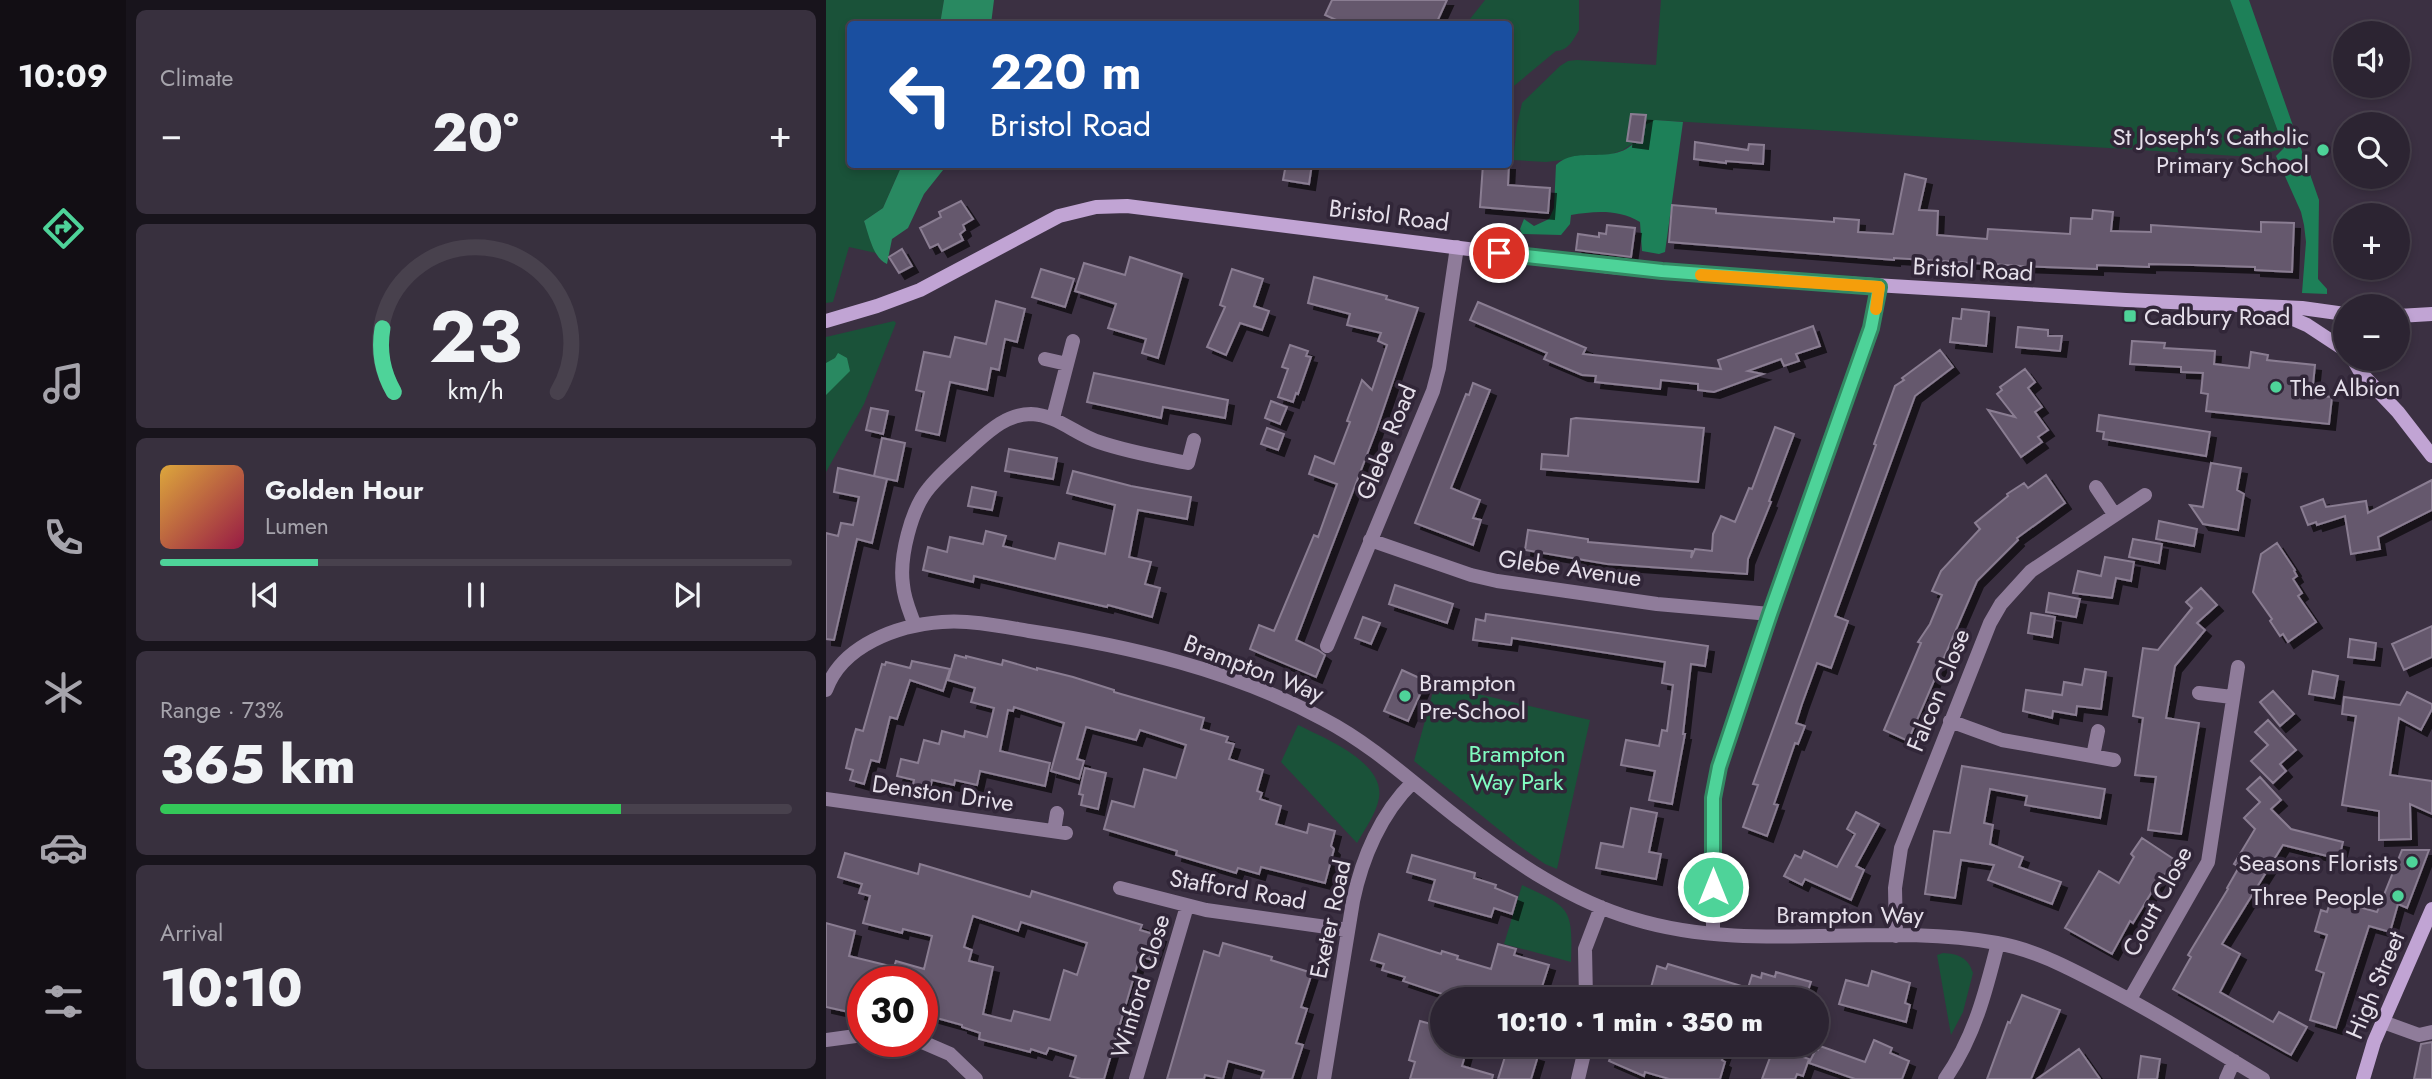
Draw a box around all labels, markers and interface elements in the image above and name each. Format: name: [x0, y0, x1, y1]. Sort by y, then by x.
map controls: [2333, 21, 2410, 371]
button: sound: [2333, 21, 2410, 98]
text: 220 m: [990, 37, 1142, 107]
icon: left: [875, 49, 966, 140]
text: 10:09: [18, 53, 108, 99]
text: Climate: [160, 61, 233, 95]
text: 20°: [432, 95, 519, 171]
text: Bristol Road: [990, 102, 1151, 148]
text: −: [160, 106, 182, 161]
text: +: [769, 106, 792, 161]
button: search: [2333, 112, 2410, 189]
place label: St Joseph's Catholic Primary School: [2112, 119, 2309, 182]
marker: St Joseph's Catholic Primary School: [2315, 142, 2331, 158]
street label: Bristol Road: [1327, 190, 1451, 240]
button: +: [2333, 203, 2410, 280]
icon: directions: [39, 204, 88, 253]
pin: [1469, 223, 1529, 283]
icon: arrive: [1480, 234, 1518, 272]
street label: Bristol Road: [1912, 248, 2034, 290]
text: 23: [430, 284, 522, 389]
button: −: [2333, 294, 2410, 371]
place label: Cadbury Road: [2144, 299, 2290, 334]
marker: Cadbury Road: [2122, 308, 2138, 324]
icon: music: [39, 359, 88, 408]
place label: The Albion: [2290, 370, 2400, 405]
text: km/h: [448, 371, 504, 407]
street label: Glebe Road: [1347, 379, 1425, 505]
marker: The Albion: [2268, 379, 2284, 395]
text: Golden Hour: [265, 471, 424, 509]
text: Lumen: [265, 509, 329, 543]
icon: phone: [39, 513, 88, 562]
street label: Glebe Avenue: [1496, 541, 1644, 595]
icon: previous: [246, 576, 284, 614]
icon: pause: [457, 576, 495, 614]
icon: next: [668, 576, 706, 614]
street label: Falcon Close: [1897, 623, 1979, 757]
street label: Brampton Way: [1179, 625, 1330, 711]
place label: Brampton Pre-School: [1419, 665, 1526, 728]
icon: climate: [39, 668, 88, 717]
marker: Brampton Pre-School: [1397, 688, 1413, 704]
text: Range · 73%: [160, 693, 284, 727]
text: 365 km: [160, 727, 355, 803]
park label: Brampton Way Park: [1468, 736, 1566, 799]
street label: Denston Drive: [870, 766, 1016, 820]
icon: car: [39, 823, 88, 872]
street label: Court Close: [2113, 840, 2201, 962]
place label: Seasons Florists: [2238, 845, 2398, 880]
position arrow: [1676, 850, 1750, 924]
marker: Seasons Florists: [2404, 854, 2420, 870]
street label: Exeter Road: [1300, 856, 1360, 982]
street label: Stafford Road: [1167, 860, 1309, 918]
place label: Three People: [2251, 879, 2384, 914]
marker: Three People: [2390, 888, 2406, 904]
street label: Brampton Way: [1776, 897, 1924, 932]
street label: Winford Close: [1102, 910, 1178, 1062]
text: Arrival: [160, 916, 223, 950]
street label: High Street: [2337, 925, 2413, 1044]
text: 10:10: [160, 950, 303, 1026]
speed limit sign: 30: [847, 966, 938, 1057]
icon: filters: [39, 977, 88, 1026]
text: 10:10 · 1 min · 350 m: [1496, 1003, 1763, 1041]

